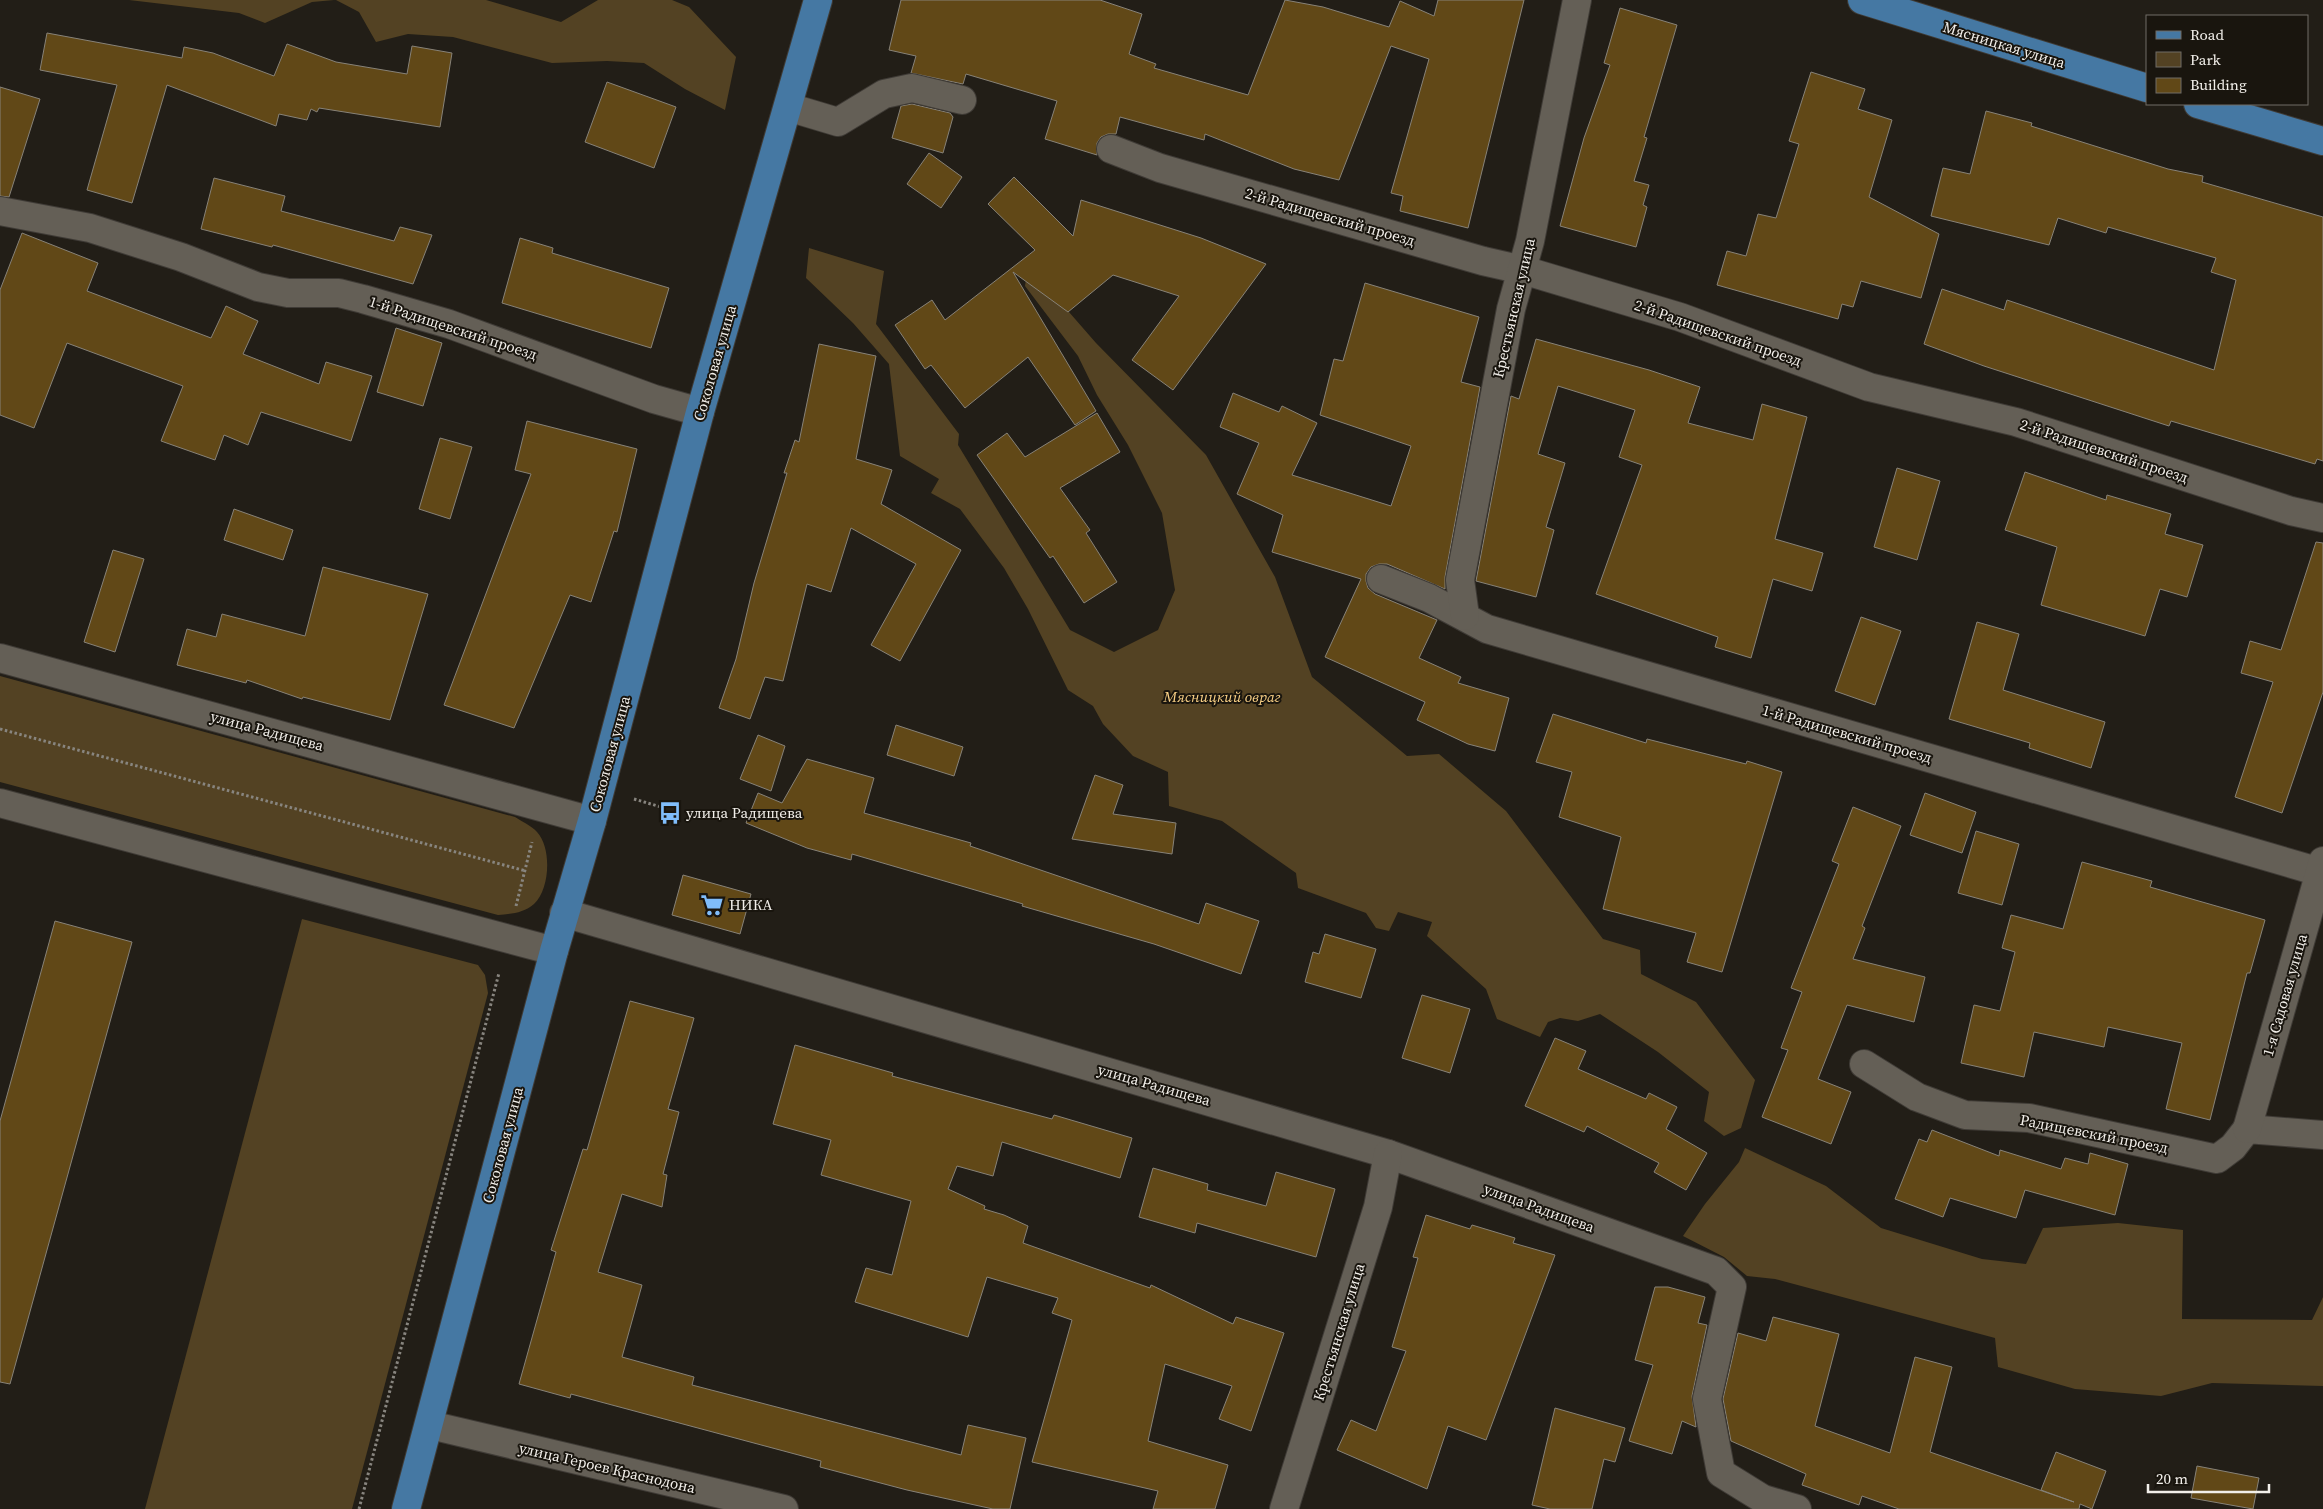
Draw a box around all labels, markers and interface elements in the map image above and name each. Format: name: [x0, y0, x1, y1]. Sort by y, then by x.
legend: [2146, 15, 2308, 105]
street label: Мясницкая улица: [1941, 16, 2068, 73]
text: Road: [2190, 24, 2224, 45]
text: Park: [2190, 49, 2222, 70]
text: Building: [2190, 74, 2247, 95]
street label: 2-й Радищевский проезд: [1243, 182, 1418, 251]
street label: Крестьянская улица: [1487, 236, 1540, 380]
street label: 1-й Радищевский проезд: [366, 290, 540, 365]
street label: 2-й Радищевский проезд: [1632, 294, 1805, 371]
street label: Соколовая улица: [688, 302, 741, 423]
street label: 2-й Радищевский проезд: [2017, 413, 2191, 488]
park label: Мясницкий овраг: [1163, 686, 1281, 707]
street label: Соколовая улица: [584, 693, 635, 814]
street label: 1-й Радищевский проезд: [1760, 699, 1935, 768]
street label: улица Радищева: [208, 705, 326, 756]
bus stop icon: улица Радищева: [657, 800, 683, 826]
place label: улица Радищева: [686, 802, 803, 823]
supermarket icon: НИКА: [699, 892, 725, 918]
place label: НИКА: [729, 894, 773, 915]
street label: 1-я Садовая улица: [2257, 931, 2312, 1059]
street label: улица Радищева: [1095, 1058, 1213, 1111]
street label: Соколовая улица: [477, 1084, 528, 1205]
street label: Радищевский проезд: [2018, 1109, 2170, 1158]
street label: улица Радищева: [1481, 1178, 1598, 1237]
street label: Крестьянская улица: [1308, 1260, 1370, 1403]
street label: улица Героев Краснодона: [517, 1437, 698, 1498]
scale bar: [2148, 1462, 2269, 1494]
text: 20 m: [2156, 1468, 2188, 1489]

